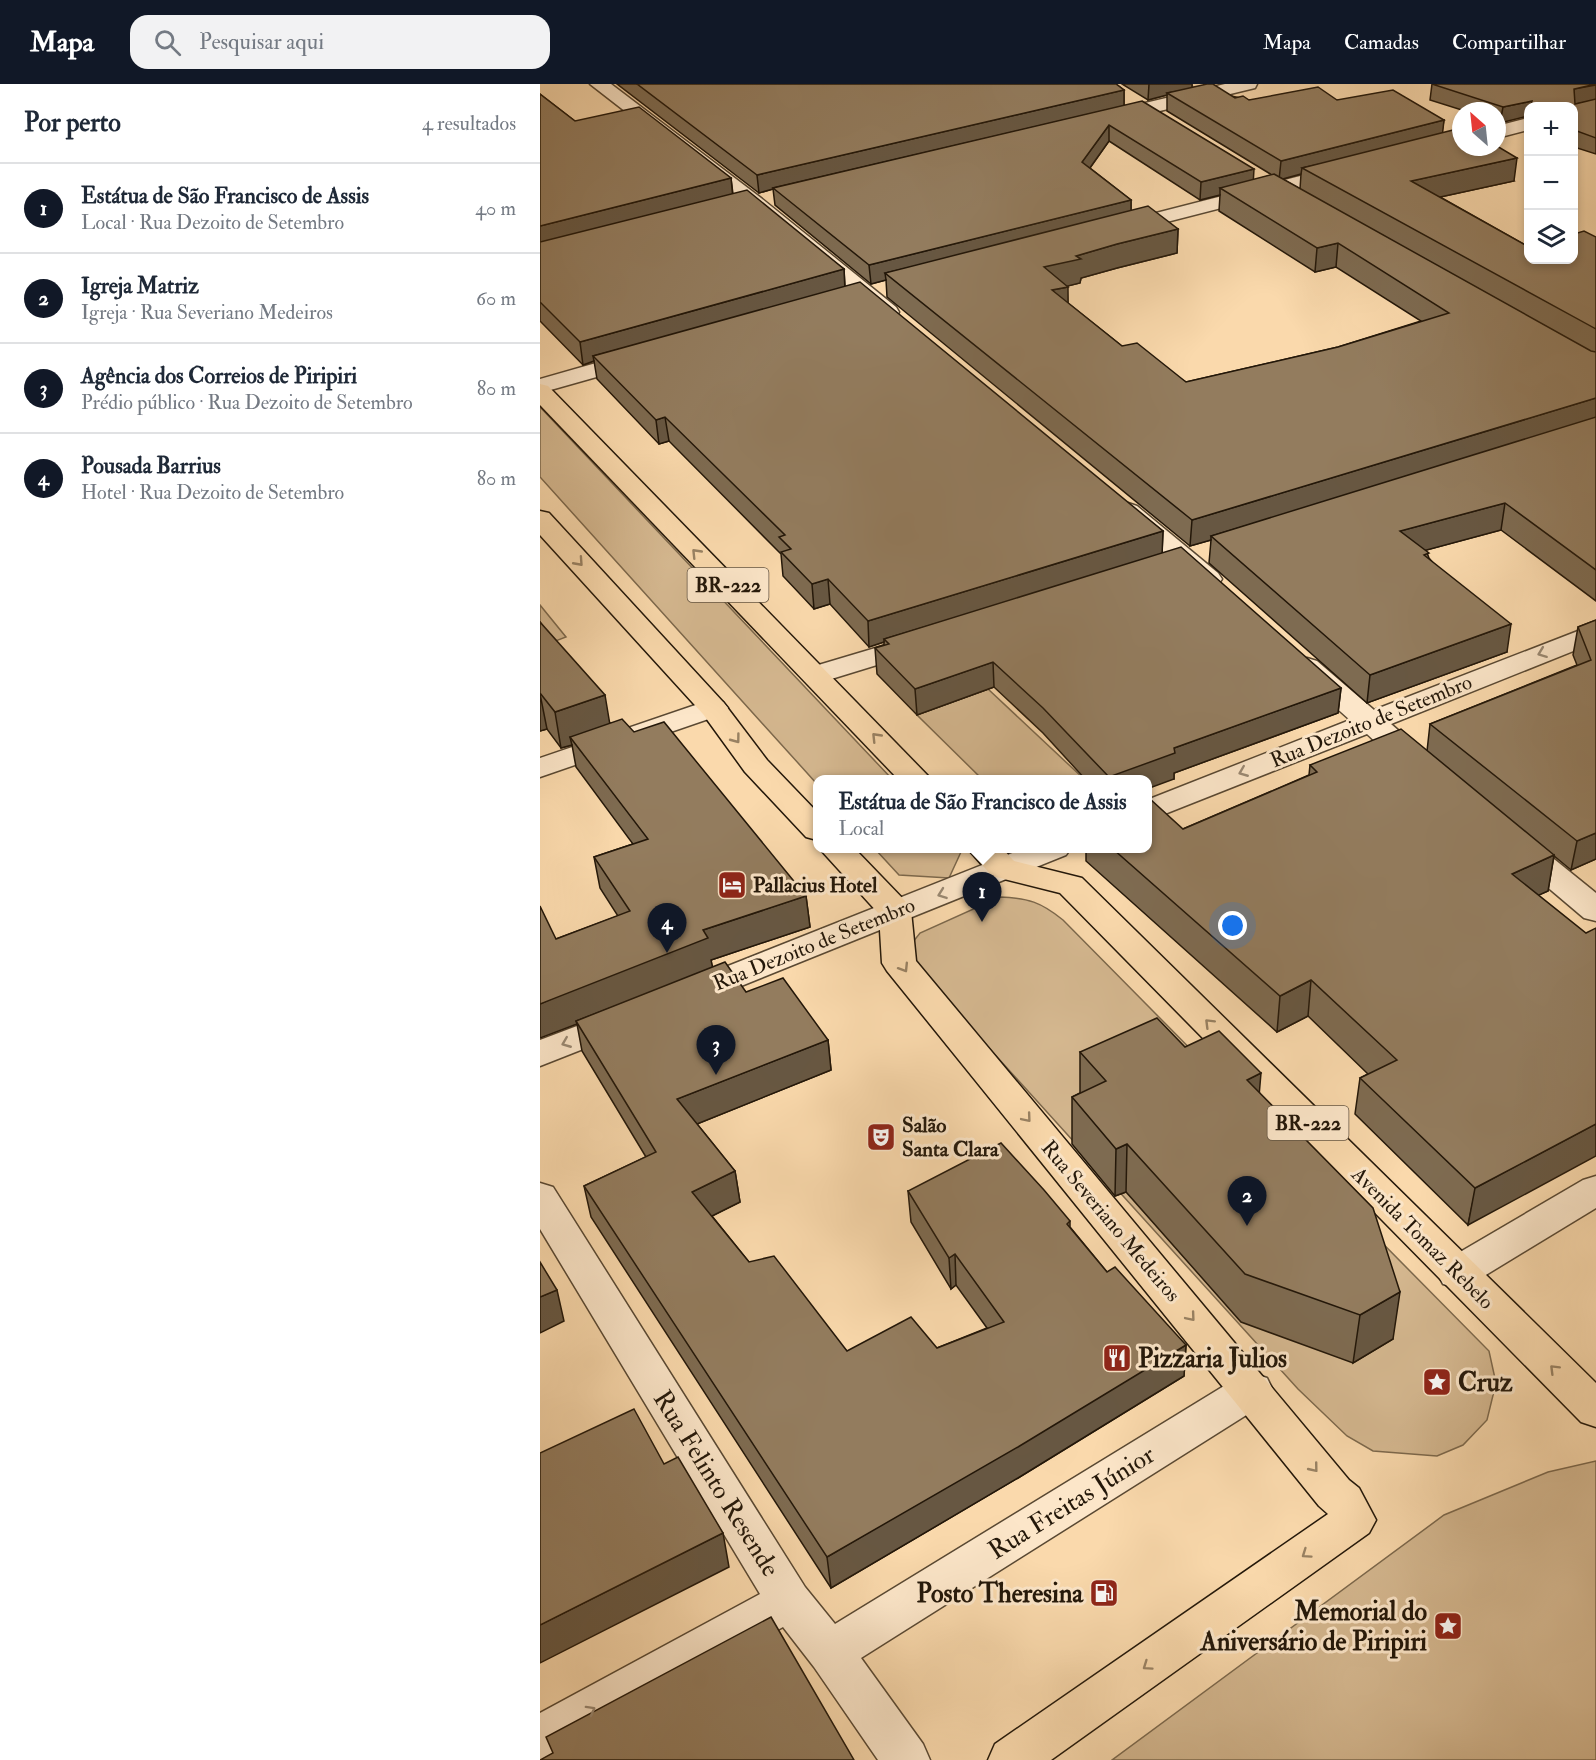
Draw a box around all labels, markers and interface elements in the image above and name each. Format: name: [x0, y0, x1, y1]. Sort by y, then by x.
search box: [130, 15, 550, 69]
text: Mapa: [30, 25, 94, 60]
icon: search: [151, 26, 184, 59]
text: Pesquisar aqui: [199, 28, 324, 56]
text: Mapa: [1263, 29, 1311, 56]
text: Camadas: [1344, 29, 1419, 56]
text: Compartilhar: [1452, 29, 1566, 56]
north arrow: [1452, 102, 1506, 156]
map controls: [1524, 102, 1578, 264]
button: +: [1524, 102, 1578, 156]
text: Por perto: [24, 107, 121, 139]
text: 4 resultados: [422, 111, 516, 136]
button: −: [1524, 156, 1578, 210]
text: Estátua de São Francisco de Assis: [81, 182, 369, 210]
text: 1: [40, 196, 47, 221]
text: 40 m: [475, 196, 516, 221]
text: Local · Rua Dezoito de Setembro: [81, 210, 344, 235]
button: layers: [1524, 210, 1578, 264]
text: Igreja Matriz: [81, 272, 199, 300]
text: 2: [38, 286, 49, 311]
text: 60 m: [476, 286, 516, 311]
text: Igreja · Rua Severiano Medeiros: [81, 300, 333, 325]
text: Agência dos Correios de Piripiri: [81, 362, 357, 390]
text: 3: [40, 376, 47, 401]
text: 80 m: [477, 376, 516, 401]
text: Prédio público · Rua Dezoito de Setembro: [81, 390, 413, 415]
text: Pousada Barrius: [81, 452, 221, 480]
text: 4: [38, 466, 49, 491]
text: 80 m: [477, 466, 516, 491]
text: Hotel · Rua Dezoito de Setembro: [81, 480, 344, 505]
one-way arrow: [693, 549, 704, 560]
one-way arrow: [572, 554, 583, 565]
road number: BR-222: [688, 568, 768, 602]
one-way arrow: [1537, 646, 1547, 659]
street label: Rua Dezoito de Setembro: [1266, 669, 1476, 774]
one-way arrow: [729, 733, 740, 744]
one-way arrow: [873, 734, 884, 745]
one-way arrow: [1239, 765, 1250, 777]
popup: [813, 775, 1152, 853]
text: Estátua de São Francisco de Assis: [838, 788, 1127, 816]
text: Local: [838, 816, 884, 841]
hotel icon: Pallacius Hotel: [716, 869, 748, 901]
place label: Pallacius Hotel: [753, 872, 878, 899]
pin: 1: [962, 872, 1002, 922]
one-way arrow: [938, 886, 948, 899]
street label: Rua Dezoito de Setembro: [709, 892, 919, 997]
pin: 4: [648, 904, 686, 953]
your location: [1218, 911, 1247, 940]
one-way arrow: [896, 961, 907, 972]
one-way arrow: [1205, 1020, 1216, 1031]
pin: 3: [696, 1026, 735, 1075]
one-way arrow: [561, 1036, 572, 1048]
road number: BR-222: [1268, 1106, 1348, 1140]
one-way arrow: [1019, 1111, 1030, 1122]
place label: Salão Santa Clara: [902, 1112, 1000, 1163]
theatre icon: Salão Santa Clara: [865, 1121, 897, 1153]
street label: Rua Severiano Medeiros: [1035, 1135, 1186, 1308]
street label: Avenida Tomaz Rebelo: [1345, 1161, 1500, 1315]
pin: 2: [1228, 1176, 1266, 1226]
one-way arrow: [1184, 1310, 1195, 1321]
restaurant icon: Pizzaria Julios: [1101, 1342, 1133, 1374]
place label: Pizzaria Julios: [1138, 1343, 1287, 1375]
one-way arrow: [1551, 1365, 1561, 1376]
place icon: Cruz: [1421, 1366, 1453, 1398]
place label: Cruz: [1458, 1367, 1513, 1399]
street label: Rua Felinto Resende: [646, 1384, 786, 1583]
street label: Rua Freitas Júnior: [982, 1439, 1161, 1567]
one-way arrow: [1307, 1462, 1318, 1473]
one-way arrow: [1302, 1547, 1313, 1558]
fuel station icon: Posto Theresina: [1088, 1577, 1120, 1609]
place label: Posto Theresina: [917, 1578, 1084, 1610]
place label: Memorial do Aniversário de Piripiri: [1199, 1596, 1427, 1659]
place icon: Memorial do Aniversário de Piripiri: [1432, 1610, 1464, 1642]
one-way arrow: [1142, 1659, 1153, 1670]
one-way arrow: [585, 1706, 595, 1717]

